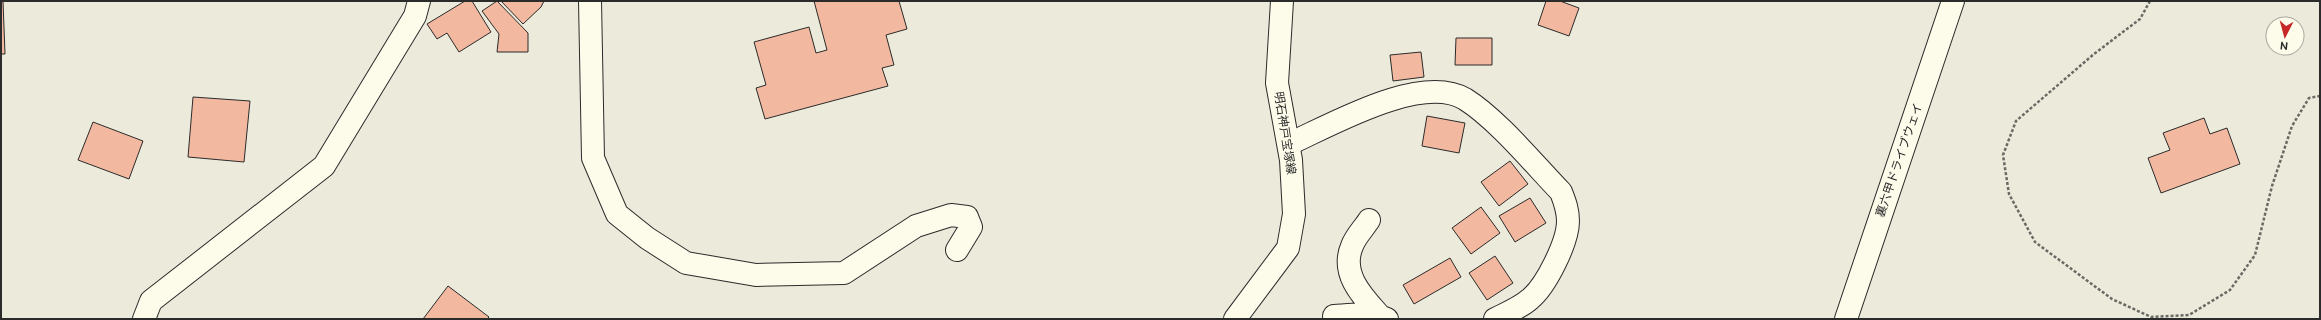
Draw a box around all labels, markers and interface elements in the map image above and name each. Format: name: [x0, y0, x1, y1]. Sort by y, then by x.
north arrow: [2265, 16, 2305, 56]
text: N: [2279, 40, 2289, 52]
street label: 明石神戸宝塚線: [1273, 90, 1298, 175]
street label: 裏六甲ドライブウェイ: [1873, 101, 1924, 219]

